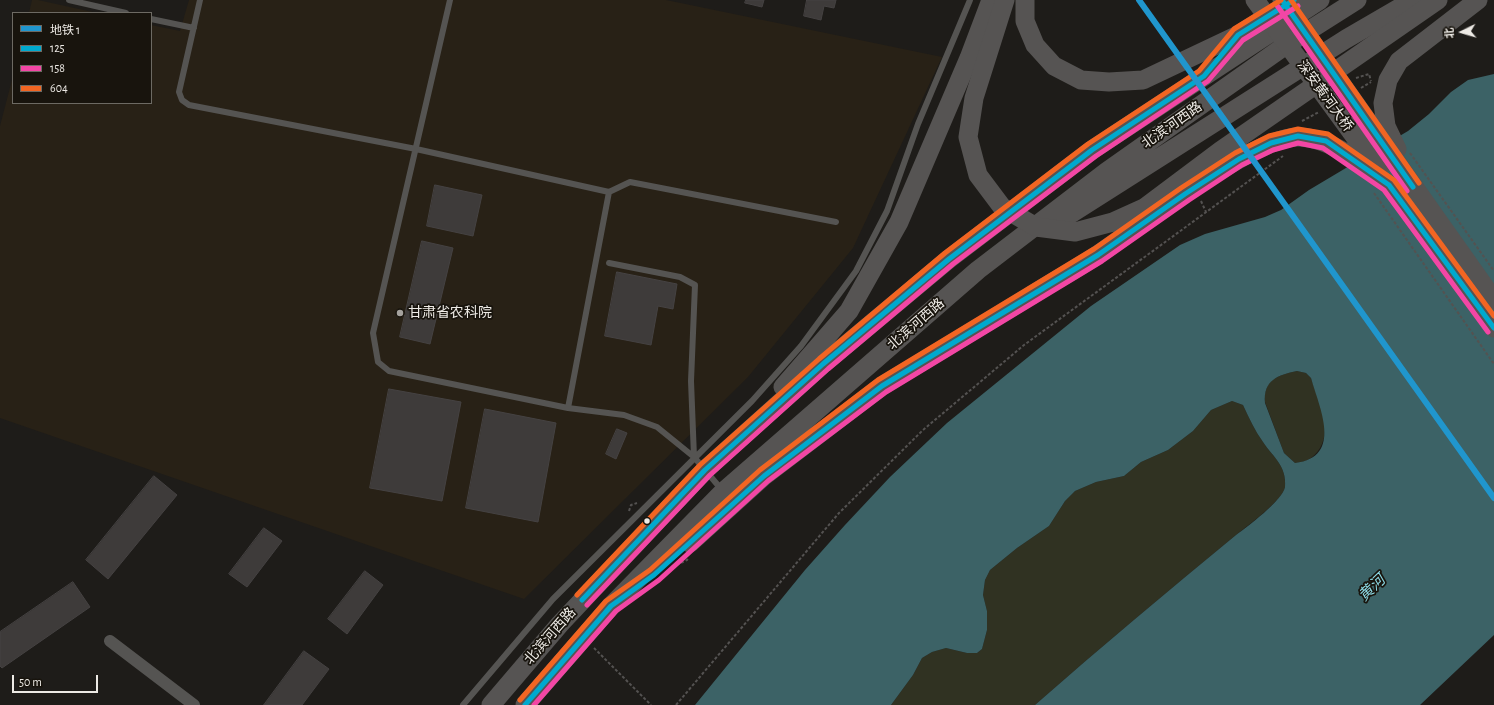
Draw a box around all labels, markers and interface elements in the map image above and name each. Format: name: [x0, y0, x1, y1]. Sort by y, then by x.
legend: [12, 12, 152, 104]
north arrow: [1442, 12, 1482, 52]
text: 地铁 1: [50, 24, 80, 36]
text: 北: [1444, 27, 1456, 39]
text: 125: [50, 42, 65, 54]
street label: 深安黄河大桥: [1294, 57, 1356, 135]
text: 158: [50, 62, 65, 74]
text: 604: [50, 82, 68, 94]
street label: 北滨河西路: [1139, 98, 1205, 152]
street label: 北滨河西路: [884, 295, 948, 353]
place label: 甘肃省农科院: [408, 305, 492, 321]
marker: 甘肃省农科院: [395, 308, 405, 318]
unlabelled marker: [642, 516, 652, 526]
water label: 黄河: [1355, 571, 1389, 605]
street label: 北滨河西路: [521, 604, 579, 668]
scale bar: [14, 667, 100, 693]
text: 50 m: [19, 676, 42, 688]

